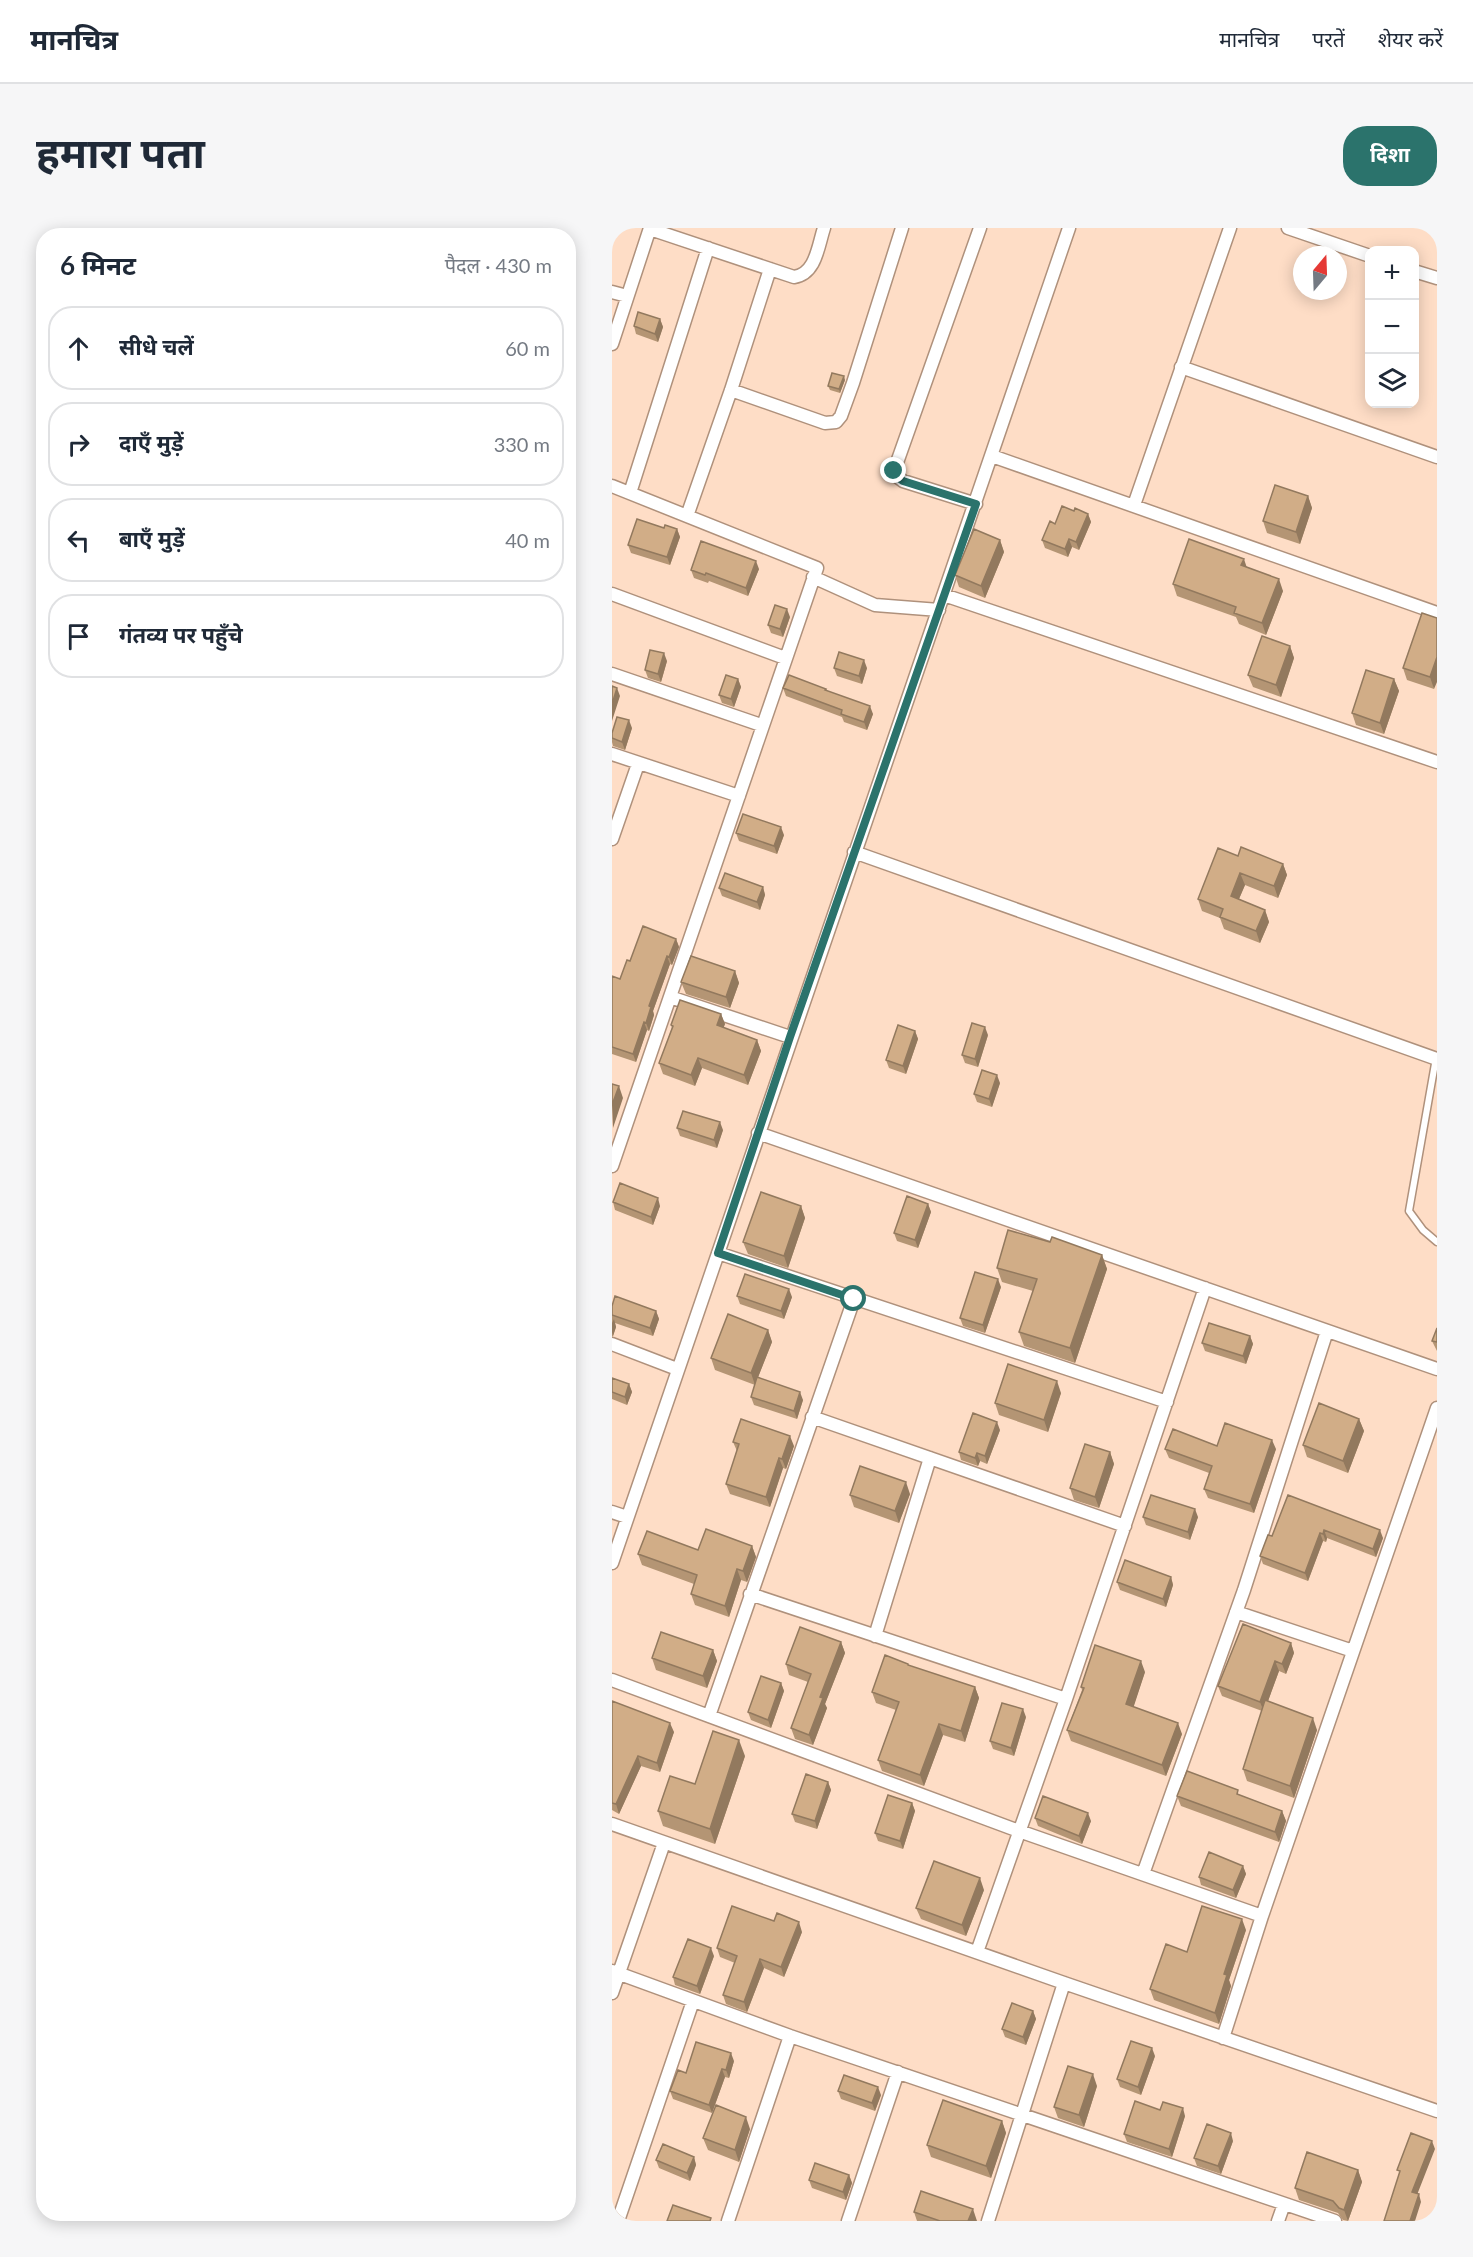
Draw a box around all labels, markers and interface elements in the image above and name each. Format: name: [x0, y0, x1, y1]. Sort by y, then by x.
text: मानचित्र: [30, 22, 118, 56]
text: मानचित्र: [1219, 26, 1279, 51]
text: परतें: [1312, 26, 1345, 51]
text: शेयर करें: [1378, 26, 1443, 51]
button: दिशा: [1343, 126, 1437, 186]
text: हमारा पता: [36, 127, 205, 177]
north arrow: [1293, 246, 1347, 300]
map controls: [1365, 246, 1419, 408]
button: +: [1365, 246, 1419, 300]
text: 6 मिनट: [60, 249, 136, 281]
text: पैदल · 430 m: [445, 253, 552, 277]
button: −: [1365, 300, 1419, 354]
icon: ahead: [62, 332, 95, 365]
text: सीधे चलें: [119, 333, 194, 360]
text: 60 m: [505, 336, 550, 360]
button: layers: [1365, 354, 1419, 408]
icon: right: [62, 428, 95, 461]
text: दाएँ मुड़ें: [119, 429, 183, 456]
text: 330 m: [494, 432, 550, 456]
route end: [880, 457, 906, 483]
icon: left: [62, 524, 95, 557]
text: बाएँ मुड़ें: [119, 525, 185, 552]
text: 40 m: [505, 528, 550, 552]
icon: arrive: [62, 620, 95, 653]
text: गंतव्य पर पहुँचे: [119, 621, 243, 648]
route start: [840, 1285, 866, 1311]

